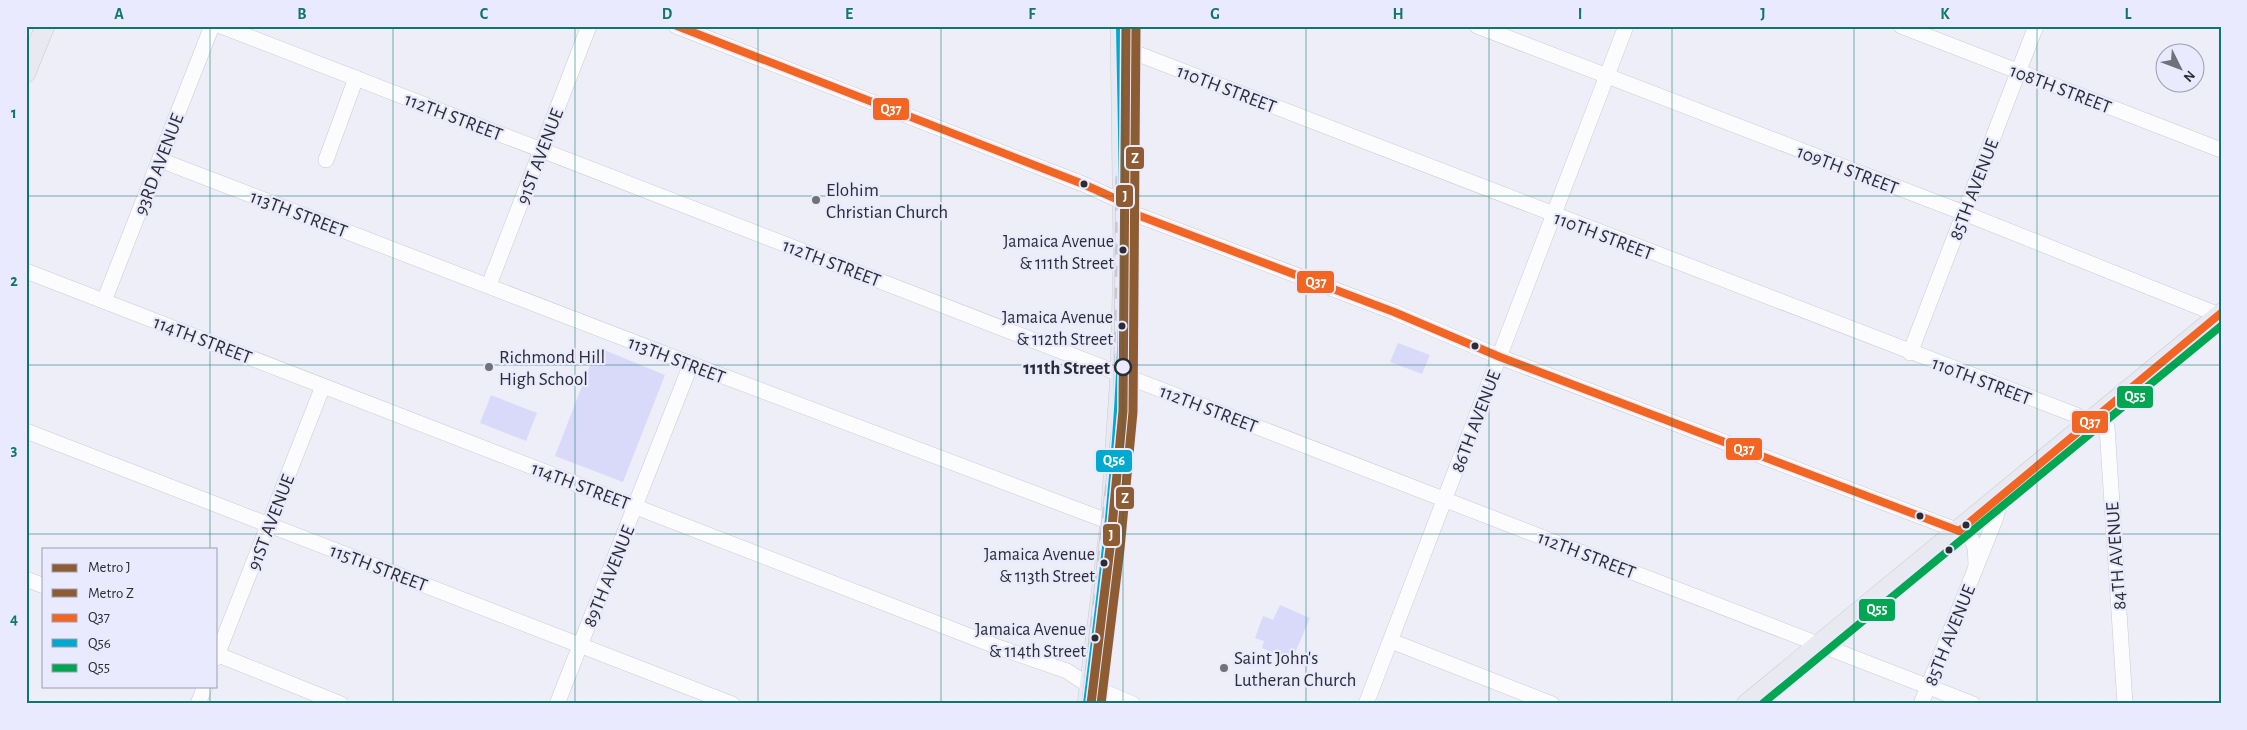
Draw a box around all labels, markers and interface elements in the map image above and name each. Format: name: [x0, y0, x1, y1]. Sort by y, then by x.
text: A: [114, 6, 124, 22]
text: B: [297, 6, 307, 22]
text: C: [480, 6, 489, 22]
text: D: [662, 6, 673, 22]
text: E: [845, 6, 853, 22]
text: F: [1028, 6, 1036, 22]
text: G: [1210, 6, 1220, 22]
text: H: [1392, 6, 1404, 22]
text: I: [1578, 6, 1582, 22]
text: J: [1760, 6, 1766, 22]
text: K: [1940, 6, 1950, 22]
text: L: [2125, 6, 2132, 22]
north arrow: [2154, 42, 2204, 92]
street label: 108TH STREET: [2007, 61, 2114, 117]
street label: 110TH STREET: [1174, 62, 1279, 117]
text: N: [2180, 68, 2197, 84]
street label: 112TH STREET: [402, 90, 505, 145]
line badge: Q37: [872, 97, 910, 121]
text: Q37: [880, 103, 902, 117]
text: 1: [11, 105, 17, 121]
street label: 91ST AVENUE: [513, 106, 567, 207]
street label: 93RD AVENUE: [131, 111, 187, 218]
street label: 85TH AVENUE: [1946, 136, 2002, 243]
street label: 109TH STREET: [1794, 142, 1901, 198]
line badge: Z: [1125, 146, 1145, 170]
text: Z: [1131, 152, 1139, 166]
unlabelled marker: [1079, 179, 1089, 189]
place label: Elohim Christian Church: [826, 181, 948, 222]
line badge: J: [1115, 184, 1134, 208]
street label: 113TH STREET: [247, 187, 350, 242]
text: J: [1123, 190, 1127, 204]
marker: Elohim Christian Church: [810, 194, 822, 206]
street label: 110TH STREET: [1551, 209, 1656, 264]
place label: Jamaica Avenue & 111th Street: [1003, 233, 1114, 273]
street label: 112TH STREET: [780, 236, 883, 291]
marker: Jamaica Avenue & 111th Street: [1118, 245, 1128, 255]
line badge: Q37: [1296, 270, 1335, 294]
text: 2: [10, 273, 18, 289]
text: Q37: [1305, 276, 1327, 290]
place label: Jamaica Avenue & 112th Street: [1002, 309, 1113, 349]
street label: 114TH STREET: [151, 313, 254, 368]
marker: Jamaica Avenue & 112th Street: [1117, 321, 1127, 331]
street label: 113TH STREET: [625, 333, 728, 388]
unlabelled marker: [1470, 341, 1480, 351]
place label: Richmond Hill High School: [499, 348, 605, 389]
street label: 110TH STREET: [1929, 354, 2034, 409]
marker: 111th Street: [1114, 358, 1132, 376]
place label: 111th Street: [1023, 359, 1111, 378]
marker: Richmond Hill High School: [483, 361, 495, 373]
street label: 86TH AVENUE: [1448, 368, 1505, 475]
street label: 112TH STREET: [1157, 382, 1260, 437]
line badge: Q55: [2116, 385, 2154, 409]
text: Q55: [2124, 390, 2146, 404]
line badge: Q37: [2071, 410, 2109, 434]
text: Q37: [2079, 416, 2101, 430]
line badge: Q37: [1725, 437, 1763, 461]
text: 3: [11, 442, 18, 458]
text: Q37: [1733, 443, 1755, 457]
line badge: Q56: [1095, 449, 1133, 473]
text: Q56: [1103, 454, 1125, 468]
street label: 114TH STREET: [529, 459, 632, 514]
street label: 91ST AVENUE: [244, 472, 298, 573]
line badge: Z: [1115, 486, 1135, 510]
text: Z: [1121, 492, 1129, 506]
street label: 84TH AVENUE: [2103, 501, 2130, 610]
unlabelled marker: [1915, 511, 1925, 521]
unlabelled marker: [1961, 520, 1971, 530]
street label: 89TH AVENUE: [580, 523, 638, 630]
line badge: J: [1102, 523, 1121, 547]
street label: 112TH STREET: [1535, 528, 1638, 583]
text: J: [1109, 529, 1113, 543]
street label: 115TH STREET: [327, 541, 430, 596]
unlabelled marker: [1944, 545, 1954, 555]
place label: Jamaica Avenue & 113th Street: [984, 546, 1095, 586]
legend: [42, 548, 218, 688]
marker: Jamaica Avenue & 113th Street: [1099, 558, 1109, 568]
text: Metro J: [88, 560, 131, 575]
street label: 85TH AVENUE: [1922, 582, 1979, 689]
text: Metro Z: [88, 586, 134, 601]
line badge: Q55: [1858, 598, 1896, 622]
text: Q55: [1866, 603, 1888, 617]
text: Q37: [88, 610, 110, 625]
text: 4: [10, 611, 18, 627]
place label: Jamaica Avenue & 114th Street: [975, 621, 1086, 661]
marker: Jamaica Avenue & 114th Street: [1090, 633, 1100, 643]
text: Q56: [88, 636, 111, 651]
place label: Saint John's Lutheran Church: [1234, 649, 1356, 690]
text: Q55: [88, 660, 110, 675]
marker: Saint John's Lutheran Church: [1218, 662, 1230, 674]

